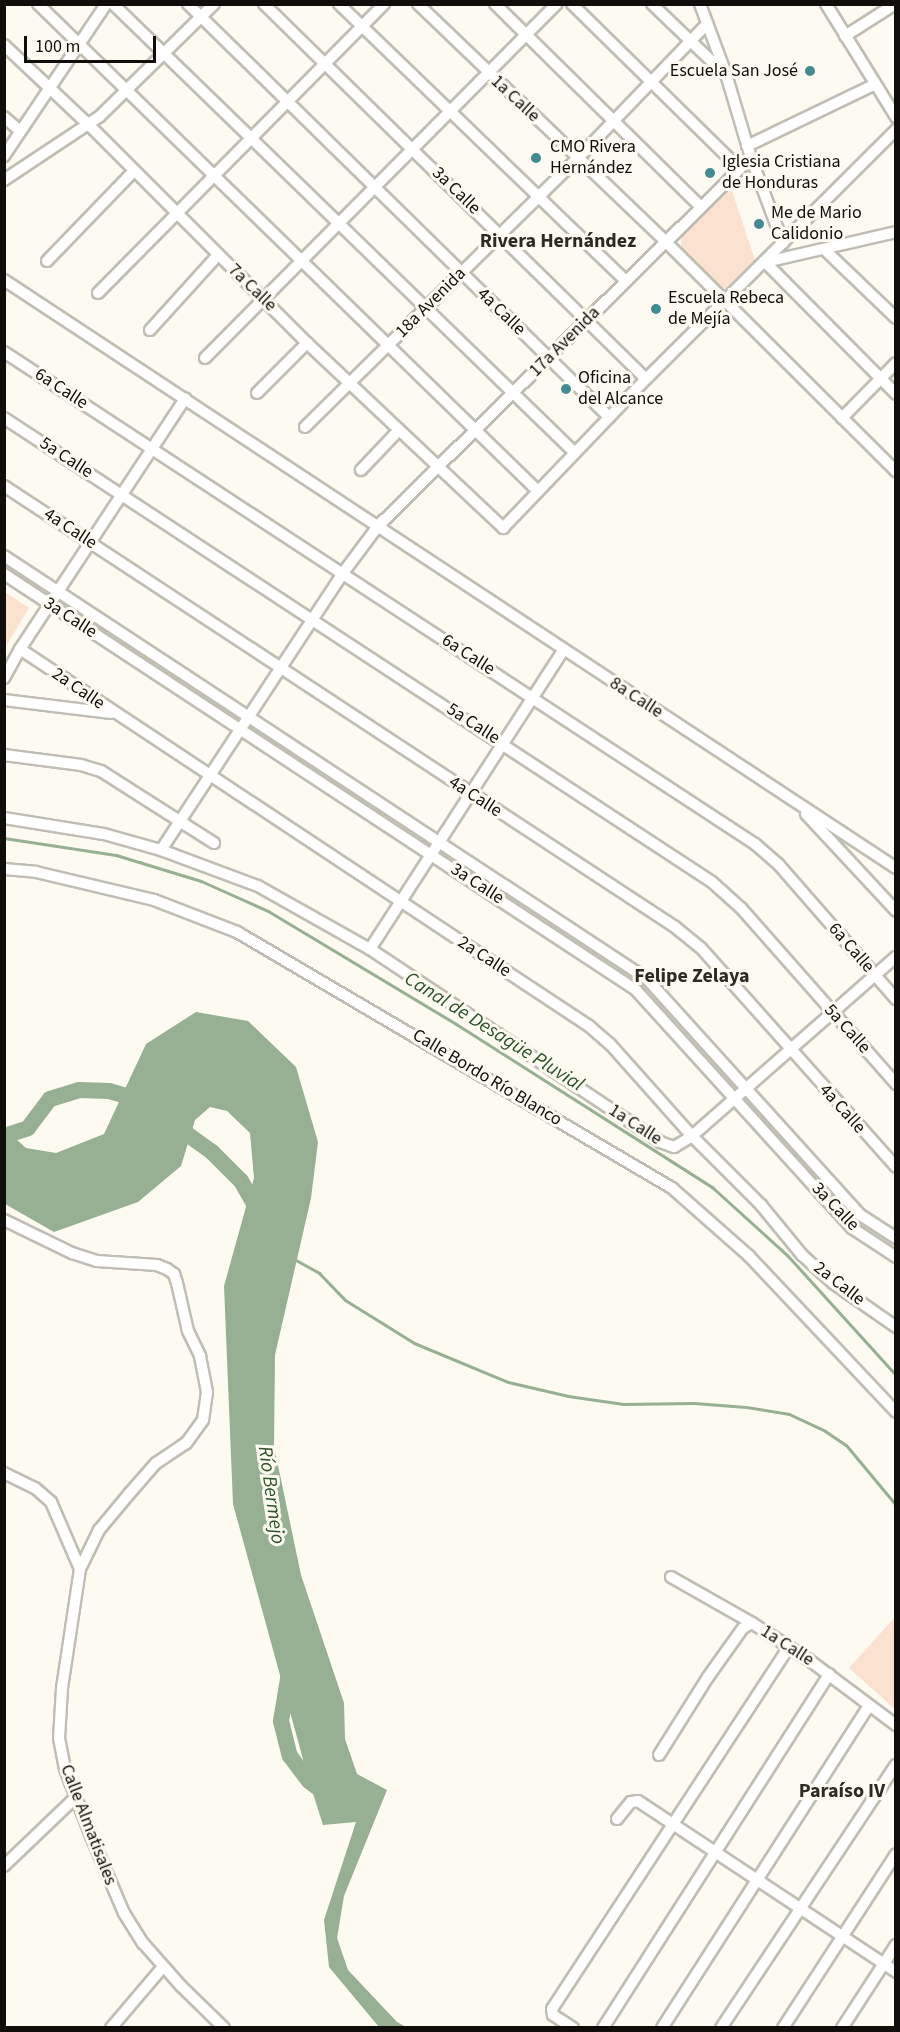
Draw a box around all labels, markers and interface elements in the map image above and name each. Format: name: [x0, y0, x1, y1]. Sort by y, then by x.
scale bar: [27, 24, 159, 62]
text: 100 m: [35, 34, 80, 59]
place label: Escuela San José: [670, 60, 798, 82]
marker: Escuela San José: [803, 64, 817, 78]
street label: 1a Calle: [486, 71, 544, 127]
place label: CMO Rivera Hernández: [550, 137, 636, 180]
marker: CMO Rivera Hernández: [527, 149, 545, 167]
place label: Iglesia Cristiana de Honduras: [722, 152, 841, 195]
street label: 3a Calle: [427, 163, 485, 219]
marker: Iglesia Cristiana de Honduras: [703, 166, 717, 180]
place label: Me de Mario Calidonio: [771, 203, 862, 246]
marker: Me de Mario Calidonio: [752, 217, 766, 231]
district label: Rivera Hernández: [480, 229, 636, 253]
street label: 7a Calle: [223, 260, 281, 316]
street label: 18a Avenida: [391, 263, 471, 343]
street label: 4a Calle: [472, 284, 530, 340]
place label: Escuela Rebeca de Mejía: [668, 288, 784, 330]
street label: 17a Avenida: [525, 302, 605, 382]
marker: Escuela Rebeca de Mejía: [649, 302, 663, 316]
street label: 6a Calle: [30, 364, 92, 414]
place label: Oficina del Alcance: [578, 368, 663, 410]
marker: Oficina del Alcance: [559, 382, 573, 396]
street label: 5a Calle: [35, 433, 97, 483]
street label: 4a Calle: [39, 504, 101, 554]
street label: 3a Calle: [39, 593, 101, 643]
street label: 6a Calle: [437, 630, 499, 680]
street label: 2a Calle: [47, 664, 109, 714]
street label: 8a Calle: [605, 673, 667, 723]
street label: 5a Calle: [442, 699, 504, 749]
street label: 4a Calle: [444, 772, 506, 822]
street label: 3a Calle: [446, 859, 508, 909]
street label: 6a Calle: [823, 919, 879, 977]
street label: 2a Calle: [453, 932, 515, 982]
district label: Felipe Zelaya: [634, 964, 750, 988]
water label: Canal de Desagüe Pluvial: [400, 967, 588, 1097]
street label: 5a Calle: [819, 1000, 875, 1058]
street label: Calle Bordo Río Blanco: [408, 1025, 566, 1131]
street label: 4a Calle: [814, 1080, 870, 1138]
street label: 1a Calle: [604, 1100, 666, 1150]
street label: 3a Calle: [807, 1178, 863, 1236]
street label: 2a Calle: [809, 1257, 869, 1311]
water label: Río Bermejo: [252, 1445, 290, 1545]
street label: 1a Calle: [756, 1621, 818, 1671]
street label: Calle Almatisales: [55, 1762, 121, 1888]
district label: Paraíso IV: [799, 1779, 885, 1803]

